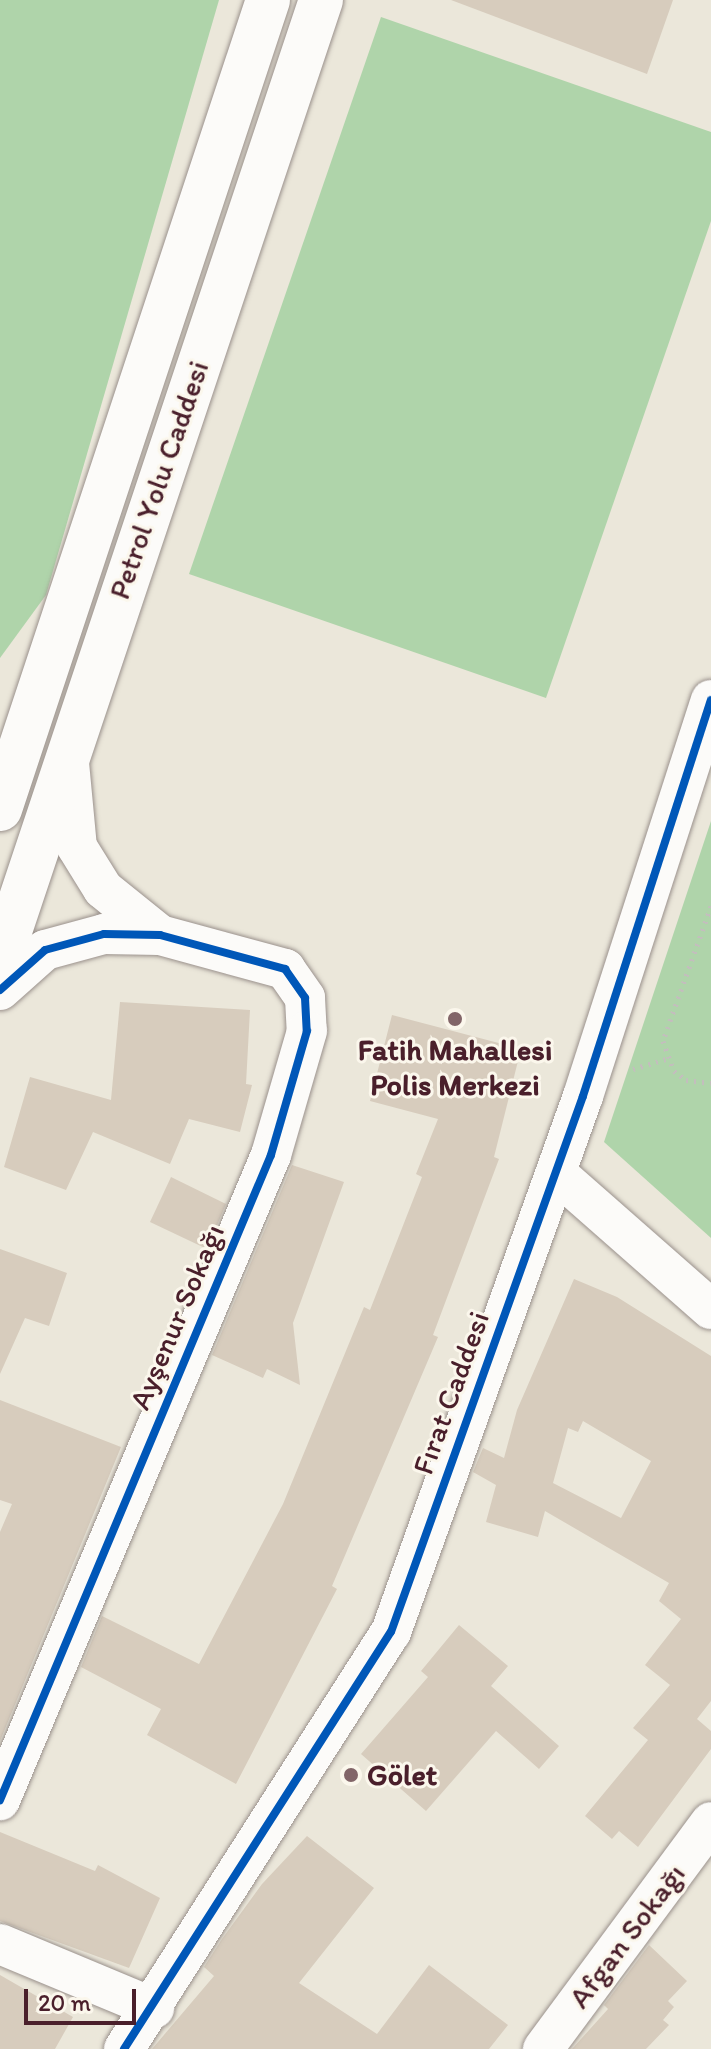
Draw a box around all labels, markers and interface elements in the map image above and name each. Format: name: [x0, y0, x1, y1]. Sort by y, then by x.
street label: Petrol Yolu Caddesi: [102, 357, 216, 603]
marker: Fatih Mahallesi Polis Merkezi: [446, 1010, 464, 1028]
place label: Fatih Mahallesi Polis Merkezi: [358, 1032, 552, 1102]
street label: Ayşenur Sokağı: [122, 1219, 232, 1415]
street label: Fırat Caddesi: [405, 1306, 497, 1480]
place label: Gölet: [367, 1757, 437, 1793]
marker: Gölet: [342, 1766, 360, 1784]
street label: Afgan Sokağı: [561, 1857, 693, 2015]
scale bar: [28, 1973, 140, 2023]
text: 20 m: [38, 1988, 91, 2017]

